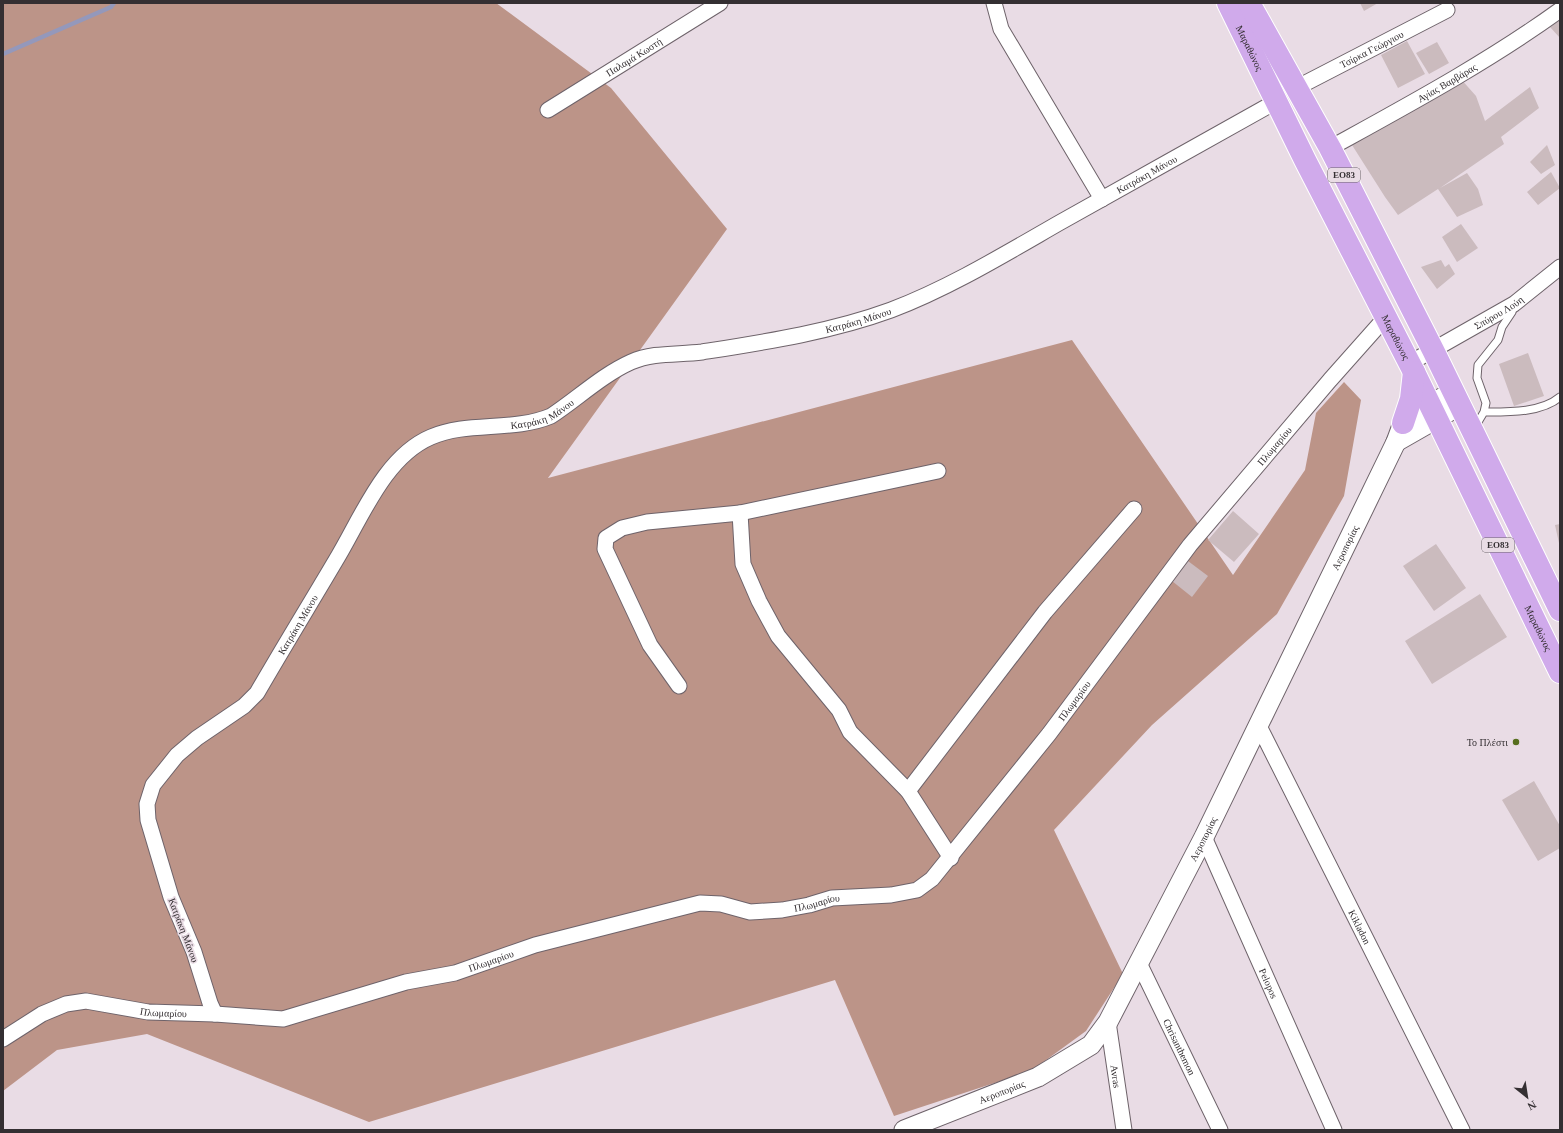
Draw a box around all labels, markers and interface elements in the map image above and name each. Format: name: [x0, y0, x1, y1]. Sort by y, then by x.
street label: Μαραθώνος: [1234, 24, 1265, 73]
street label: Τσίρκα Γεώργιου: [1338, 28, 1405, 70]
street label: Παλαμά Κωστή: [604, 36, 664, 79]
street label: Αγίας Βαρβάρας: [1415, 61, 1479, 104]
street label: Κατράκη Μάνου: [1115, 153, 1179, 196]
road number: ΕΟ83: [1328, 168, 1360, 182]
street label: Σπύρου Λούη: [1472, 294, 1526, 332]
street label: Κατράκη Μάνου: [824, 305, 893, 335]
street label: Μαραθώνος: [1379, 313, 1412, 362]
street label: Κατράκη Μάνου: [510, 397, 576, 431]
street label: Πλωμαρίου: [1255, 425, 1294, 468]
street label: Αεροπορίας: [1330, 523, 1361, 572]
road number: ΕΟ83: [1482, 538, 1514, 552]
street label: Κατράκη Μάνου: [276, 593, 320, 657]
street label: Μαραθώνος: [1522, 604, 1554, 653]
street label: Πλωμαρίου: [1056, 679, 1093, 723]
place label: Το Πλέστι: [1467, 737, 1508, 748]
marker: Το Πλέστι: [1511, 737, 1521, 747]
street label: Αεροπορίας: [1187, 815, 1219, 863]
street label: Πλωμαρίου: [793, 893, 840, 914]
street label: Κατράκη Μάνου: [166, 897, 201, 964]
street label: Kikladon: [1346, 908, 1373, 946]
street label: Πλωμαρίου: [467, 948, 515, 974]
street label: Pelopos: [1257, 967, 1280, 1000]
street label: Πλωμαρίου: [139, 1006, 187, 1019]
street label: Chrisanthemon: [1161, 1017, 1197, 1077]
street label: Avras: [1108, 1064, 1123, 1089]
north arrow: [1507, 1077, 1547, 1117]
street label: Αεροπορίας: [977, 1078, 1026, 1106]
text: N: [1526, 1098, 1538, 1113]

